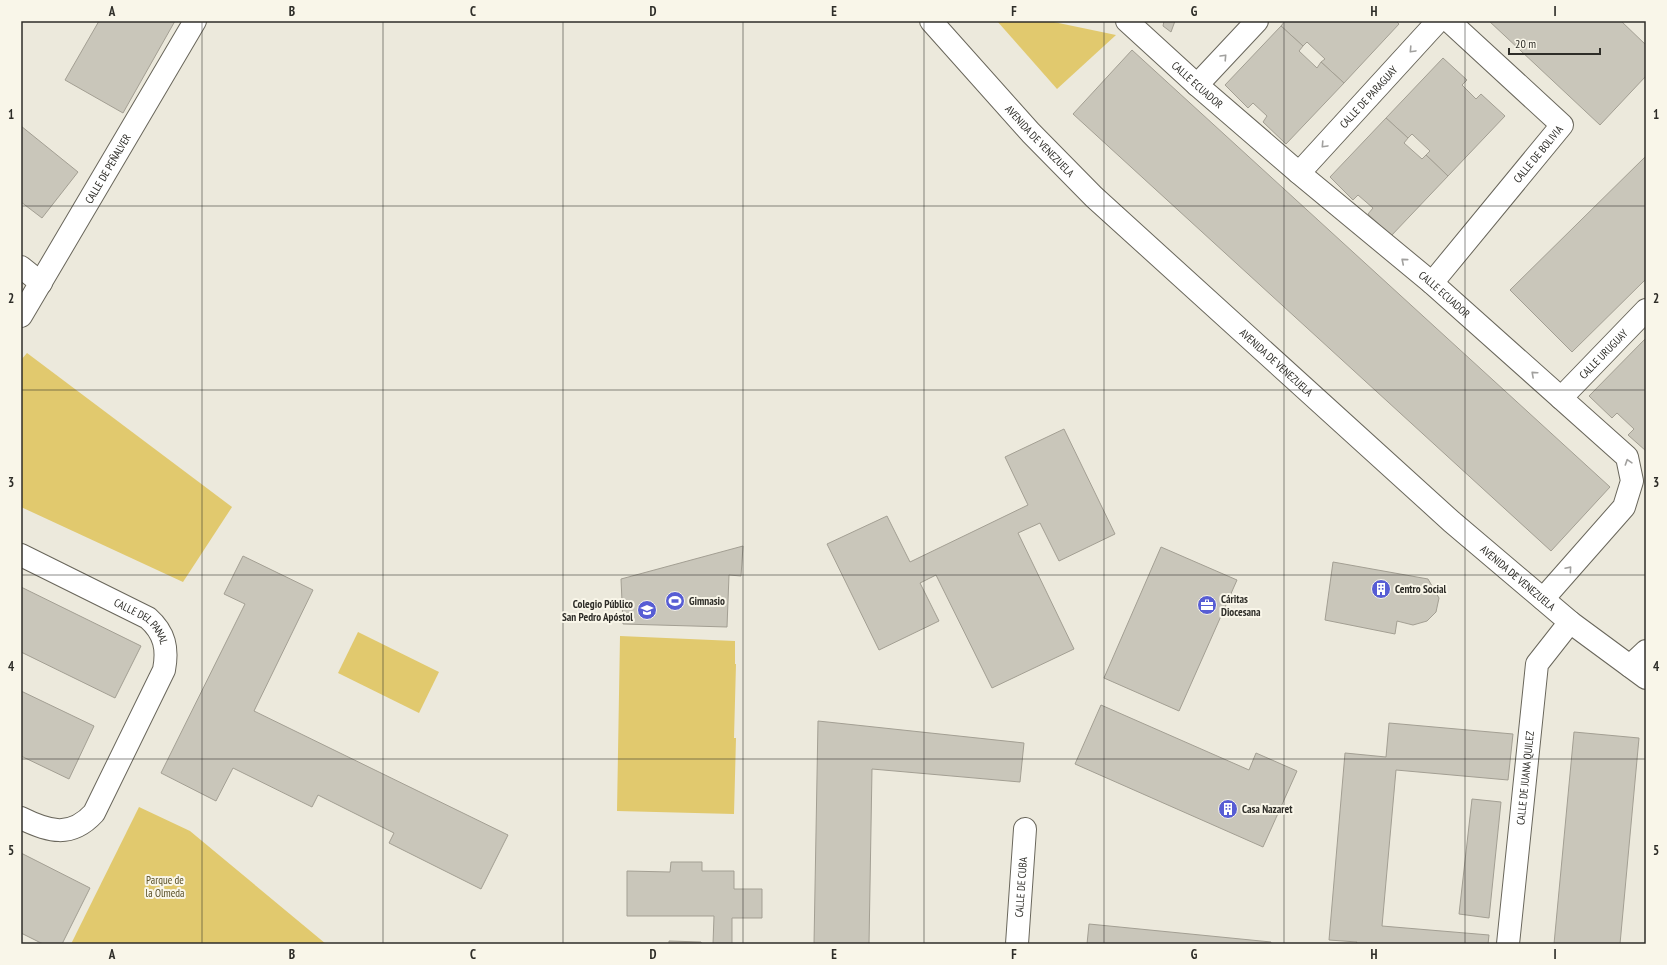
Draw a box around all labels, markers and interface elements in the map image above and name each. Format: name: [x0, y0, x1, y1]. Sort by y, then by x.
text: A: [108, 3, 116, 20]
text: B: [289, 3, 295, 20]
text: C: [470, 3, 476, 20]
text: D: [650, 3, 657, 20]
text: E: [831, 3, 837, 20]
text: F: [1011, 3, 1017, 20]
text: G: [1191, 3, 1198, 20]
text: H: [1371, 3, 1378, 20]
text: I: [1553, 3, 1557, 20]
scale bar: [1509, 30, 1600, 56]
text: 20 m: [1515, 36, 1536, 51]
one-way arrow: [1409, 45, 1416, 53]
one-way arrow: [1219, 54, 1227, 62]
street label: CALLE ECUADOR: [1169, 58, 1226, 111]
street label: CALLE DE PARAGUAY: [1337, 63, 1400, 131]
street label: AVENIDA DE VENEZUELA: [1002, 102, 1078, 180]
text: 1: [8, 106, 14, 123]
text: 1: [1653, 106, 1659, 123]
street label: CALLE DE BOLIVIA: [1510, 122, 1566, 186]
street label: CALLE DE PEÑALVER: [82, 131, 134, 206]
one-way arrow: [1321, 141, 1328, 148]
one-way arrow: [1402, 258, 1409, 265]
street label: CALLE ECUADOR: [1416, 268, 1473, 321]
text: 2: [8, 290, 14, 307]
text: 2: [1653, 290, 1659, 307]
street label: AVENIDA DE VENEZUELA: [1237, 326, 1316, 400]
street label: CALLE URUGUAY: [1576, 326, 1631, 382]
one-way arrow: [1531, 371, 1539, 379]
one-way arrow: [1624, 459, 1632, 466]
text: 3: [8, 474, 14, 491]
text: 3: [1653, 474, 1659, 491]
street label: AVENIDA DE VENEZUELA: [1478, 542, 1559, 614]
one-way arrow: [1564, 567, 1571, 574]
building icon: Centro Social: [1370, 578, 1392, 600]
place label: Centro Social: [1395, 582, 1447, 596]
sports icon: Gimnasio: [664, 590, 686, 612]
place label: Cáritas Diocesana: [1221, 592, 1261, 619]
place label: Gimnasio: [689, 594, 725, 608]
office icon: Cáritas Diocesana: [1196, 594, 1218, 616]
street label: CALLE DEL PANAL: [112, 595, 171, 646]
place label: Colegio Público San Pedro Apóstol: [562, 597, 633, 624]
school or university icon: Colegio Público San Pedro Apóstol: [636, 599, 658, 621]
text: 4: [8, 658, 15, 675]
text: 4: [1653, 658, 1660, 675]
street label: CALLE DE JUANA QUILEZ: [1513, 730, 1537, 825]
building icon: Casa Nazaret: [1217, 798, 1239, 820]
place label: Casa Nazaret: [1242, 802, 1293, 816]
text: 5: [8, 842, 14, 859]
text: 5: [1653, 842, 1659, 859]
street label: CALLE DE CUBA: [1012, 856, 1030, 918]
park label: Parque de la Olmeda: [146, 873, 184, 900]
text: A: [108, 946, 116, 963]
text: B: [289, 946, 295, 963]
text: C: [470, 946, 476, 963]
text: D: [650, 946, 657, 963]
text: E: [831, 946, 837, 963]
text: F: [1011, 946, 1017, 963]
text: G: [1191, 946, 1198, 963]
text: H: [1371, 946, 1378, 963]
text: I: [1553, 946, 1557, 963]

